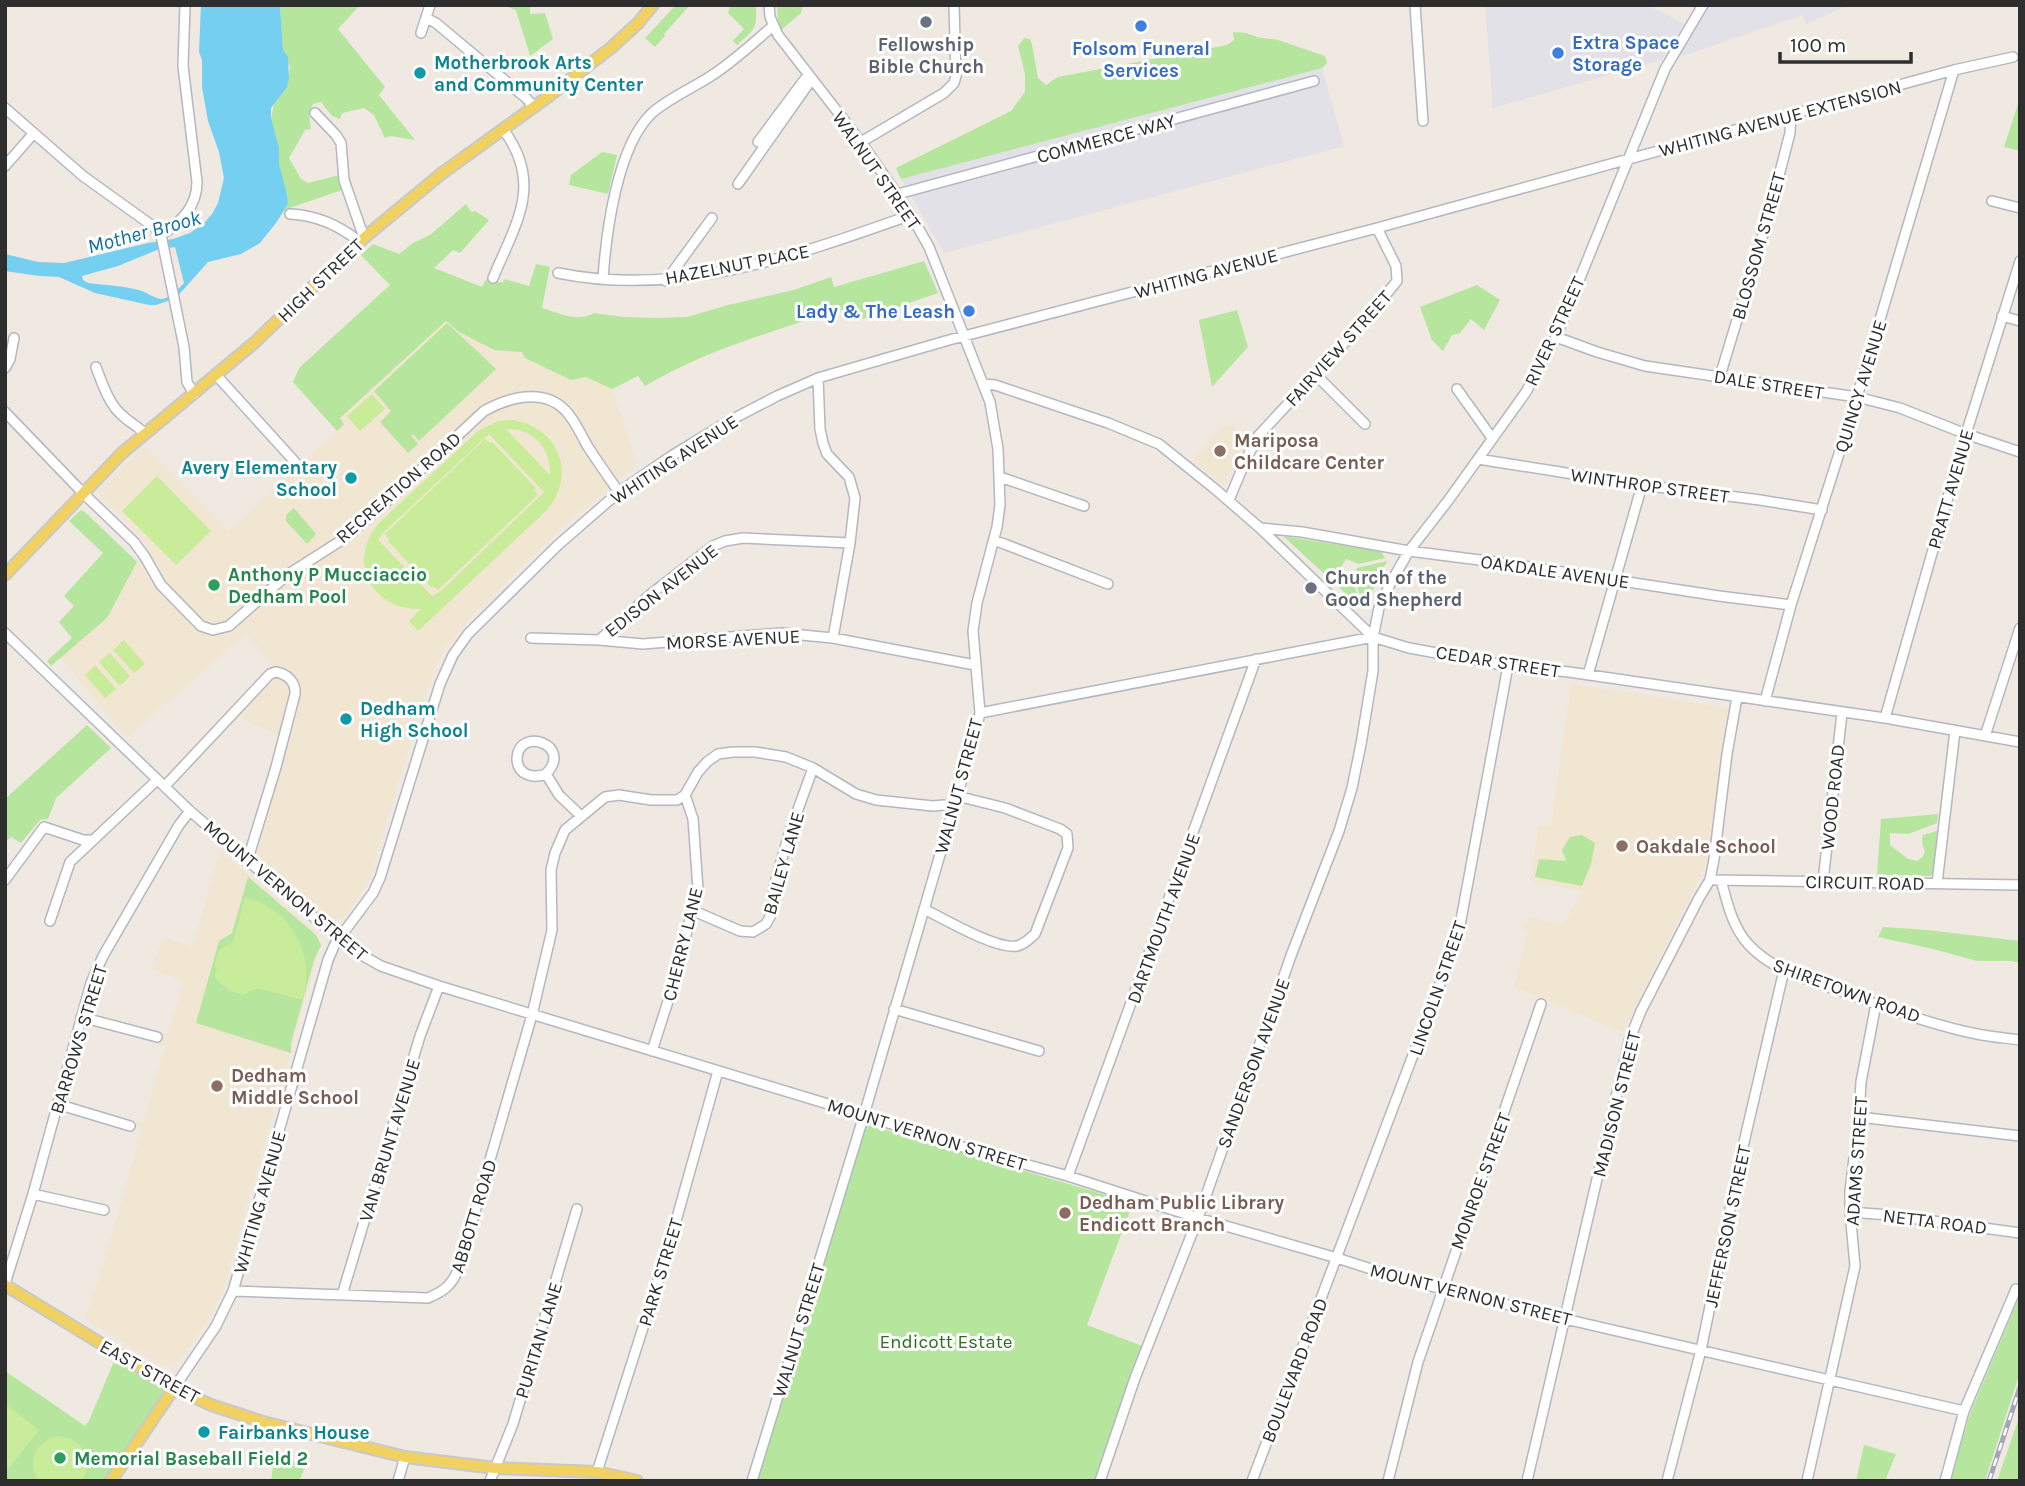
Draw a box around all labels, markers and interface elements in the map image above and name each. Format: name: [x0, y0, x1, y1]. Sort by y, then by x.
marker: Fellowship Bible Church: [918, 14, 934, 30]
marker: Folsom Funeral Services: [1133, 18, 1149, 34]
scale bar: [1780, 21, 1911, 65]
place label: Extra Space Storage: [1572, 32, 1679, 76]
text: 100 m: [1790, 33, 1847, 57]
place label: Fellowship Bible Church: [868, 34, 984, 78]
place label: Folsom Funeral Services: [1072, 38, 1210, 82]
marker: Extra Space Storage: [1550, 45, 1566, 61]
place label: Motherbrook Arts and Community Center: [434, 52, 644, 96]
marker: Motherbrook Arts and Community Center: [412, 65, 428, 81]
street label: WHITING AVENUE EXTENSION: [1657, 76, 1904, 162]
street label: WALNUT STREET: [827, 107, 925, 234]
street label: COMMERCE WAY: [1035, 110, 1178, 168]
street label: BLOSSOM STREET: [1727, 170, 1791, 323]
water label: Mother Brook: [85, 205, 204, 259]
street label: HIGH STREET: [273, 234, 369, 327]
street label: HAZELNUT PLACE: [663, 240, 811, 290]
street label: WHITING AVENUE: [1132, 244, 1280, 304]
street label: RIVER STREET: [1520, 273, 1590, 390]
street label: FAIRVIEW STREET: [1281, 286, 1397, 411]
place label: Lady & The Leash: [796, 301, 955, 323]
marker: Lady & The Leash: [961, 303, 977, 319]
street label: QUINCY AVENUE: [1830, 317, 1892, 455]
street label: DALE STREET: [1712, 365, 1826, 405]
street label: WHITING AVENUE: [607, 410, 742, 509]
street label: PRATT AVENUE: [1923, 427, 1979, 552]
street label: RECREATION ROAD: [332, 428, 466, 548]
place label: Mariposa Childcare Center: [1234, 430, 1385, 474]
marker: Mariposa Childcare Center: [1212, 443, 1228, 459]
place label: Avery Elementary School: [181, 457, 337, 501]
street label: WINTHROP STREET: [1569, 464, 1731, 508]
marker: Avery Elementary School: [343, 470, 359, 486]
street label: EDISON AVENUE: [601, 540, 723, 642]
street label: OAKDALE AVENUE: [1479, 551, 1631, 593]
place label: Anthony P Mucciaccio Dedham Pool: [228, 564, 427, 608]
place label: Church of the Good Shepherd: [1325, 567, 1462, 611]
marker: Anthony P Mucciaccio Dedham Pool: [206, 577, 222, 593]
marker: Church of the Good Shepherd: [1303, 580, 1319, 596]
street label: MORSE AVENUE: [665, 625, 801, 655]
street label: CEDAR STREET: [1434, 641, 1562, 683]
place label: Dedham High School: [360, 698, 469, 742]
marker: Dedham High School: [338, 711, 354, 727]
street label: WALNUT STREET: [930, 716, 988, 856]
street label: WOOD ROAD: [1817, 743, 1849, 851]
street label: BAILEY LANE: [759, 809, 809, 917]
street label: MOUNT VERNON STREET: [199, 816, 372, 966]
street label: DARTMOUTH AVENUE: [1123, 830, 1205, 1007]
place label: Oakdale School: [1636, 836, 1776, 858]
marker: Oakdale School: [1614, 838, 1630, 854]
street label: CIRCUIT ROAD: [1805, 871, 1925, 895]
street label: CHERRY LANE: [658, 885, 708, 1004]
street label: LINCOLN STREET: [1405, 918, 1471, 1059]
street label: SHIRETOWN ROAD: [1770, 954, 1923, 1028]
street label: BARROWS STREET: [46, 962, 112, 1117]
street label: SANDERSON AVENUE: [1213, 975, 1295, 1151]
street label: MADISON STREET: [1588, 1029, 1646, 1180]
street label: VAN BRUNT AVENUE: [355, 1056, 425, 1224]
place label: Dedham Middle School: [231, 1065, 359, 1109]
marker: Dedham Middle School: [209, 1078, 225, 1094]
street label: MOUNT VERNON STREET: [824, 1094, 1029, 1176]
street label: ADAMS STREET: [1841, 1095, 1873, 1227]
street label: MONROE STREET: [1446, 1109, 1516, 1253]
street label: WHITING AVENUE: [229, 1128, 291, 1276]
street label: JEFFERSON STREET: [1700, 1143, 1756, 1309]
street label: ABBOTT ROAD: [446, 1157, 502, 1276]
place label: Dedham Public Library Endicott Branch: [1079, 1192, 1284, 1236]
marker: Dedham Public Library Endicott Branch: [1057, 1205, 1073, 1221]
street label: NETTA ROAD: [1882, 1205, 1988, 1239]
street label: PARK STREET: [634, 1215, 688, 1329]
street label: MOUNT VERNON STREET: [1368, 1259, 1574, 1331]
street label: WALNUT STREET: [768, 1260, 830, 1400]
street label: PURITAN LANE: [511, 1279, 567, 1401]
street label: BOULEVARD ROAD: [1257, 1295, 1333, 1446]
park label: Endicott Estate: [879, 1331, 1013, 1353]
street label: EAST STREET: [96, 1335, 204, 1409]
place label: Fairbanks House: [218, 1422, 370, 1444]
marker: Fairbanks House: [196, 1424, 212, 1440]
place label: Memorial Baseball Field 2: [74, 1448, 308, 1470]
marker: Memorial Baseball Field 2: [52, 1450, 68, 1466]

